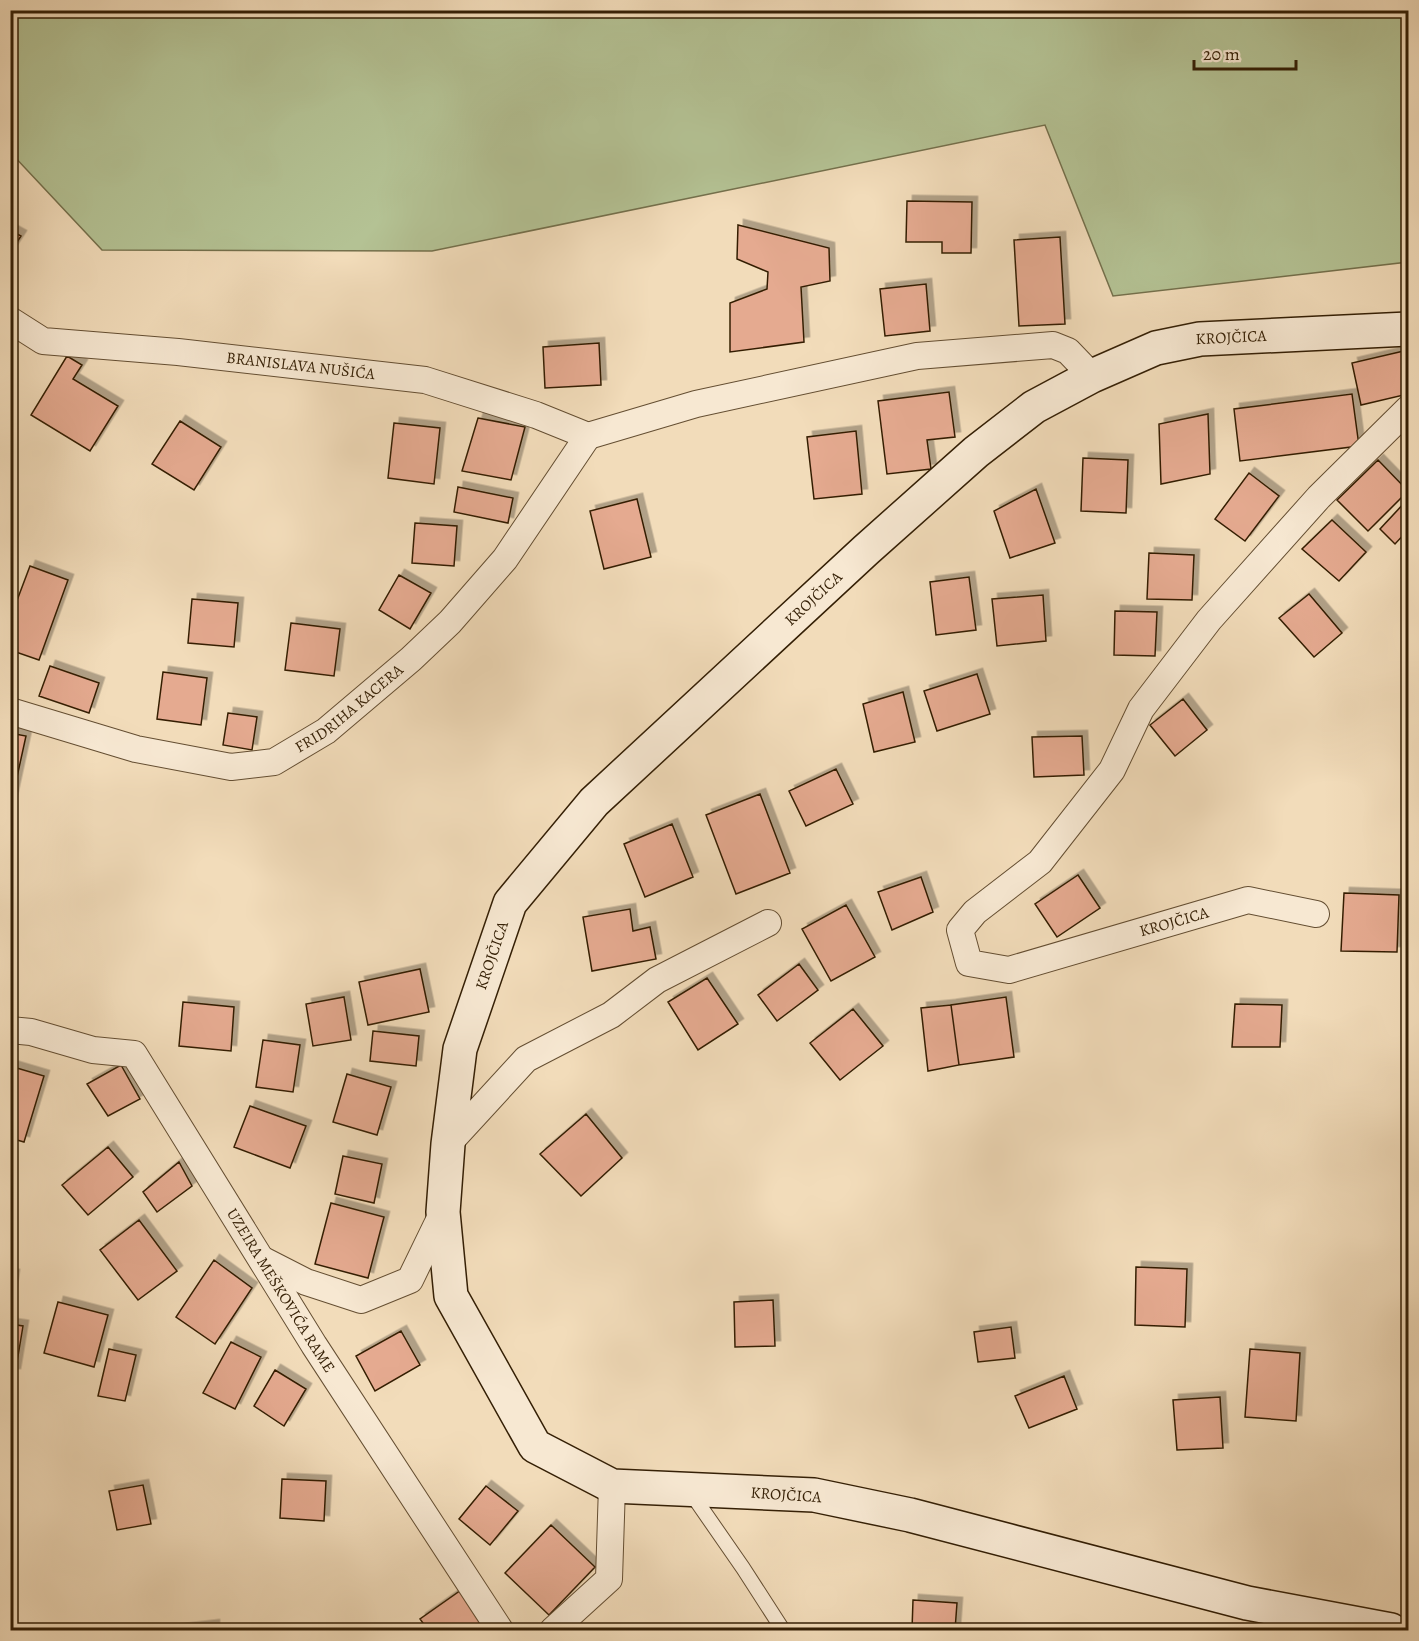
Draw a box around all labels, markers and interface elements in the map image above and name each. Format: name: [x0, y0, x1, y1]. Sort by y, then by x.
scale bar: [1194, 33, 1296, 71]
text: 20 m: [1203, 42, 1240, 66]
street label: KROJČICA: [1195, 325, 1268, 350]
street label: BRANISLAVA NUŠIĆA: [225, 347, 377, 385]
street label: KROJČICA: [780, 566, 848, 631]
street label: FRIDRIHA KACERA: [291, 659, 409, 758]
street label: KROJČICA: [1137, 901, 1212, 942]
street label: KROJČICA: [470, 918, 514, 993]
street label: UZEIRA MEŠKOVIĆA RAME: [221, 1204, 340, 1377]
street label: KROJČICA: [750, 1482, 823, 1508]

